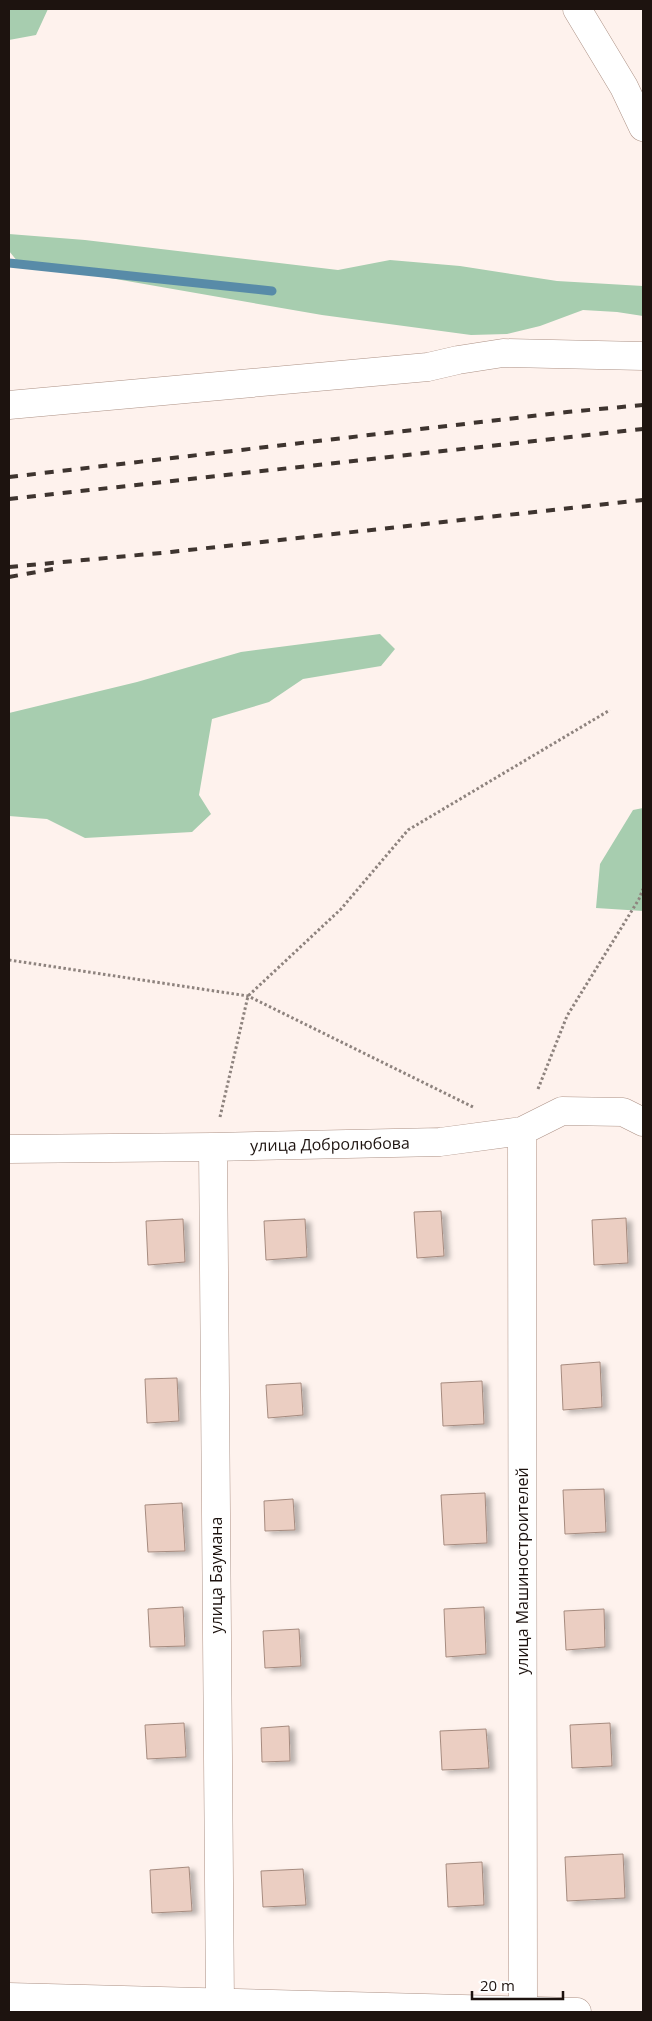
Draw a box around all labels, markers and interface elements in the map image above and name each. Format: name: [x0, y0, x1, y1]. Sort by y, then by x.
street label: улица Добролюбова: [250, 1132, 410, 1156]
street label: улица Машиностроителей: [511, 1467, 533, 1675]
street label: улица Баумана: [205, 1517, 227, 1633]
scale bar: [472, 1968, 563, 2000]
text: 20 m: [480, 1975, 515, 1995]

